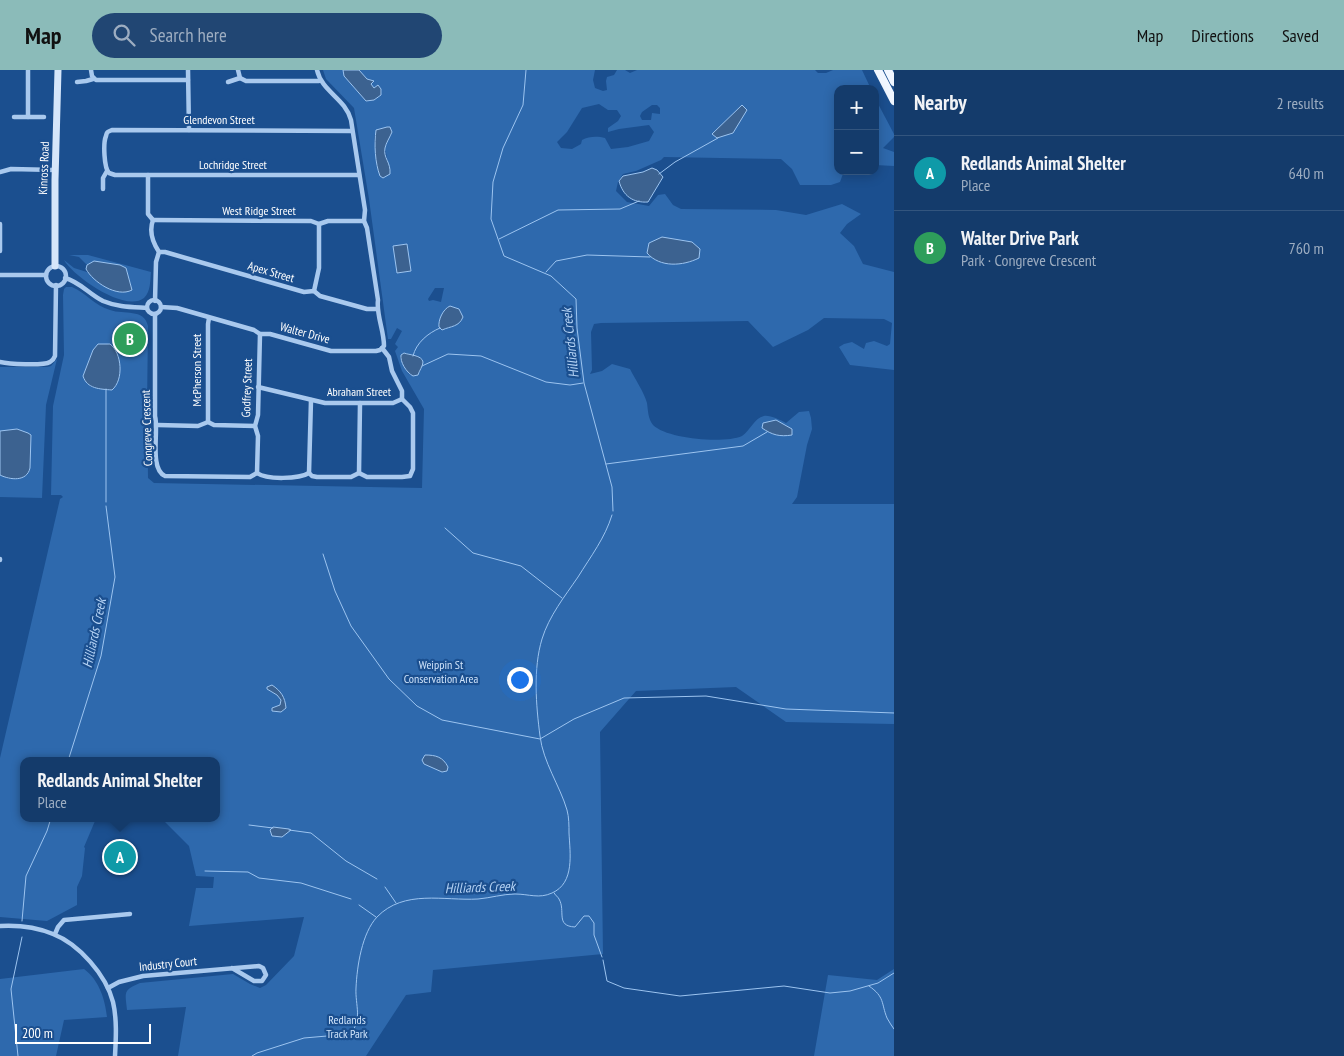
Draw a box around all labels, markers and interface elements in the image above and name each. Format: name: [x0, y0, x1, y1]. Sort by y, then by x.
search box: [92, 13, 442, 58]
text: Map: [25, 20, 62, 51]
icon: search: [110, 21, 138, 49]
text: Search here: [150, 23, 227, 47]
text: Map: [1137, 24, 1163, 47]
text: Directions: [1191, 24, 1254, 47]
text: Saved: [1282, 24, 1319, 47]
map controls: [834, 85, 879, 175]
button: +: [834, 85, 879, 130]
text: Nearby: [914, 89, 967, 116]
text: 2 results: [1277, 93, 1324, 113]
street label: Glendevon Street: [183, 112, 255, 127]
button: −: [834, 130, 879, 175]
street label: Kinross Road: [35, 141, 52, 195]
text: Redlands Animal Shelter: [961, 151, 1126, 175]
street label: Lochridge Street: [199, 157, 268, 172]
text: A: [926, 163, 934, 183]
text: 640 m: [1289, 163, 1324, 183]
text: Place: [961, 175, 990, 195]
street label: West Ridge Street: [222, 203, 296, 218]
text: Walter Drive Park: [961, 226, 1079, 250]
text: B: [926, 238, 934, 258]
text: 760 m: [1289, 238, 1324, 258]
text: Park · Congreve Crescent: [961, 250, 1096, 270]
street label: Apex Street: [246, 258, 297, 285]
water label: Hilliards Creek: [557, 306, 583, 379]
street label: Walter Drive: [279, 319, 332, 346]
pin: B: [114, 320, 146, 358]
street label: McPherson Street: [189, 333, 204, 406]
street label: Godfrey Street: [238, 358, 255, 418]
street label: Abraham Street: [327, 384, 392, 399]
street label: Congreve Crescent: [138, 389, 155, 466]
water label: Hilliards Creek: [78, 595, 110, 669]
park label: Weippin St Conservation Area: [404, 657, 479, 686]
your location: [507, 667, 533, 693]
popup: [20, 757, 220, 822]
text: Redlands Animal Shelter: [38, 768, 202, 792]
text: Place: [38, 792, 67, 812]
pin: A: [104, 838, 136, 876]
water label: Hilliards Creek: [445, 877, 517, 897]
street label: Industry Court: [138, 953, 198, 974]
park label: Redlands Track Park: [326, 1012, 368, 1041]
scale bar: [15, 1021, 151, 1044]
text: 200 m: [22, 1024, 53, 1042]

